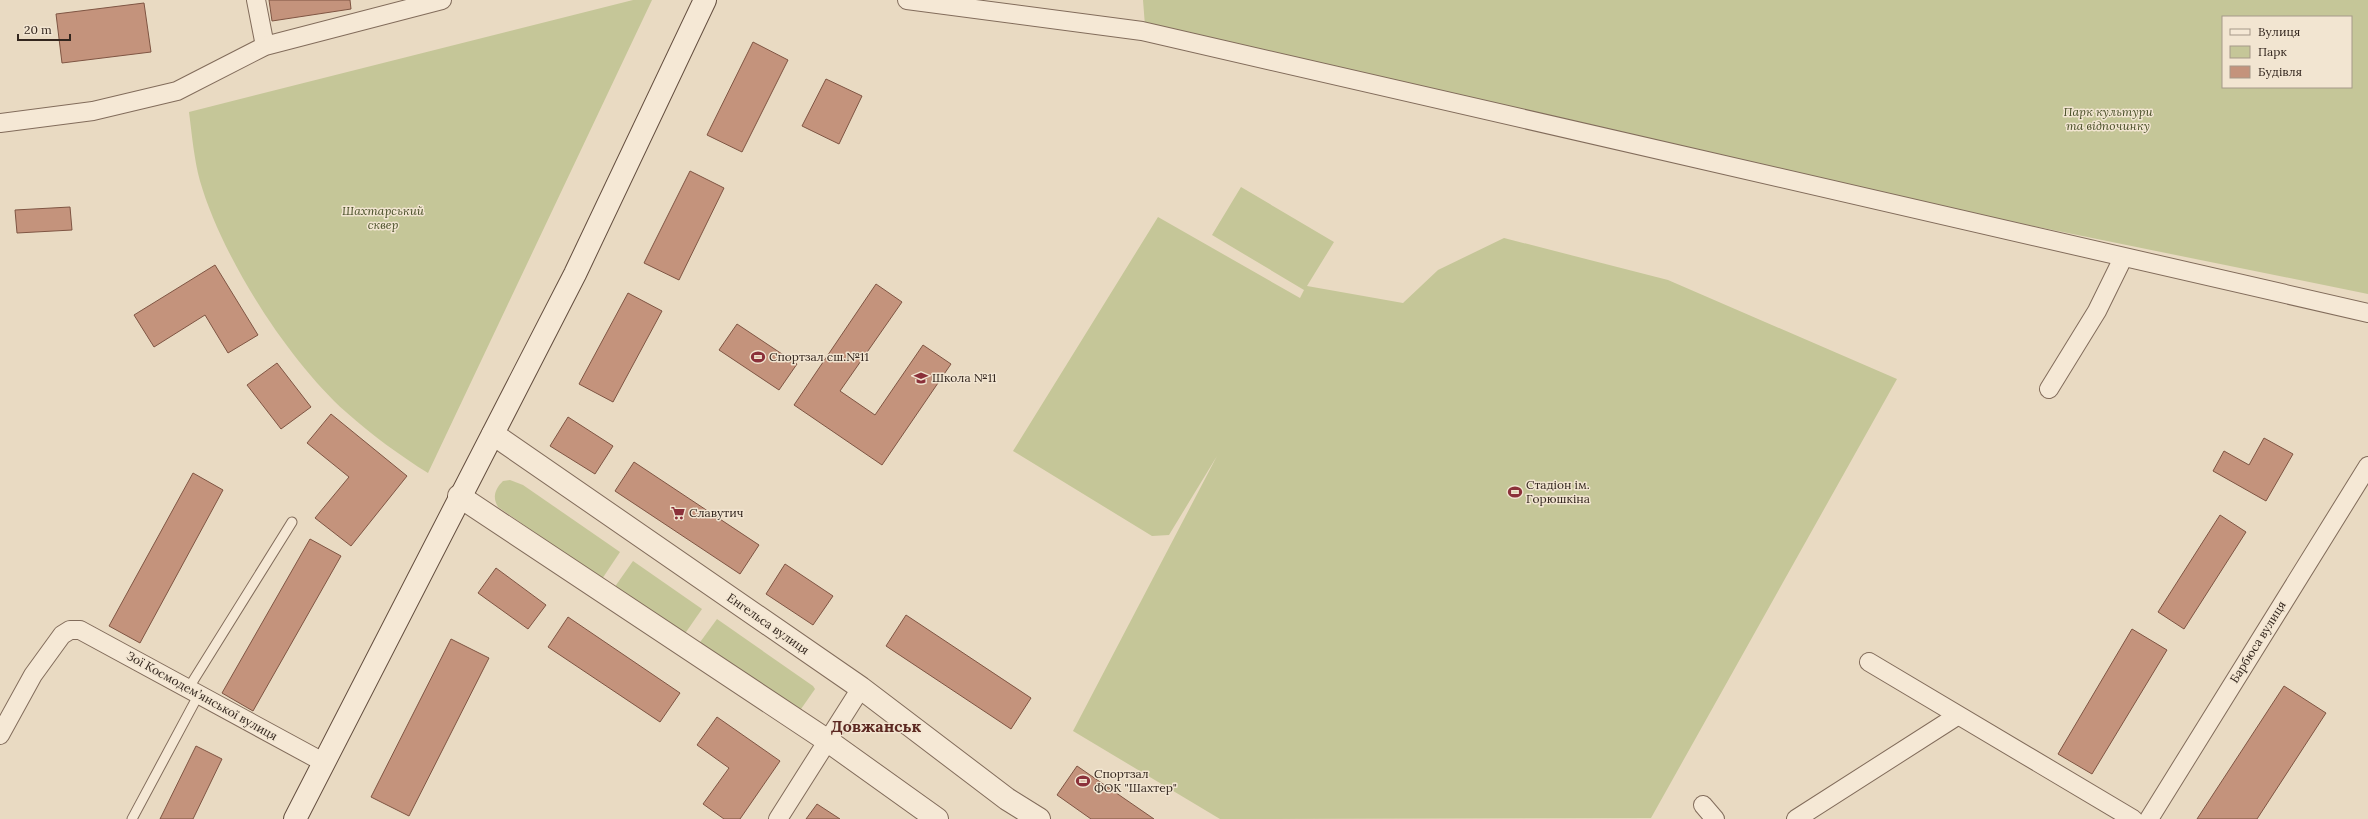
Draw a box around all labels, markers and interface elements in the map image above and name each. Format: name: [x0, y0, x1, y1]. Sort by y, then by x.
scale bar: [18, 16, 70, 42]
legend: [2222, 16, 2352, 88]
text: 20 m: [24, 22, 52, 37]
text: Вулиця: [2258, 24, 2300, 39]
text: Парк: [2258, 44, 2287, 59]
text: Будівля: [2258, 64, 2302, 79]
park label: Парк культури та відпочинку: [2063, 104, 2153, 133]
park label: Шахтарський сквер: [342, 203, 425, 232]
sports icon: Спортзал сш.№11: [750, 349, 766, 365]
place label: Спортзал сш.№11: [769, 349, 869, 364]
school or university icon: Школа №11: [913, 370, 929, 386]
place label: Школа №11: [932, 370, 996, 385]
place label: Стадіон ім. Горюшкіна: [1526, 477, 1590, 506]
sports icon: Стадіон ім. Горюшкіна: [1507, 484, 1523, 500]
supermarket icon: Славутич: [670, 505, 686, 521]
place label: Славутич: [689, 505, 744, 520]
street label: Енгельса вулиця: [724, 590, 812, 657]
street label: Барбюса вулиця: [2226, 598, 2289, 686]
street label: Зої Космодем’янської вулиця: [124, 648, 280, 743]
district label: Довжанськ: [831, 716, 922, 736]
place label: Спортзал ФОК "Шахтер": [1094, 766, 1177, 795]
sports icon: Спортзал ФОК "Шахтер": [1075, 773, 1091, 789]

